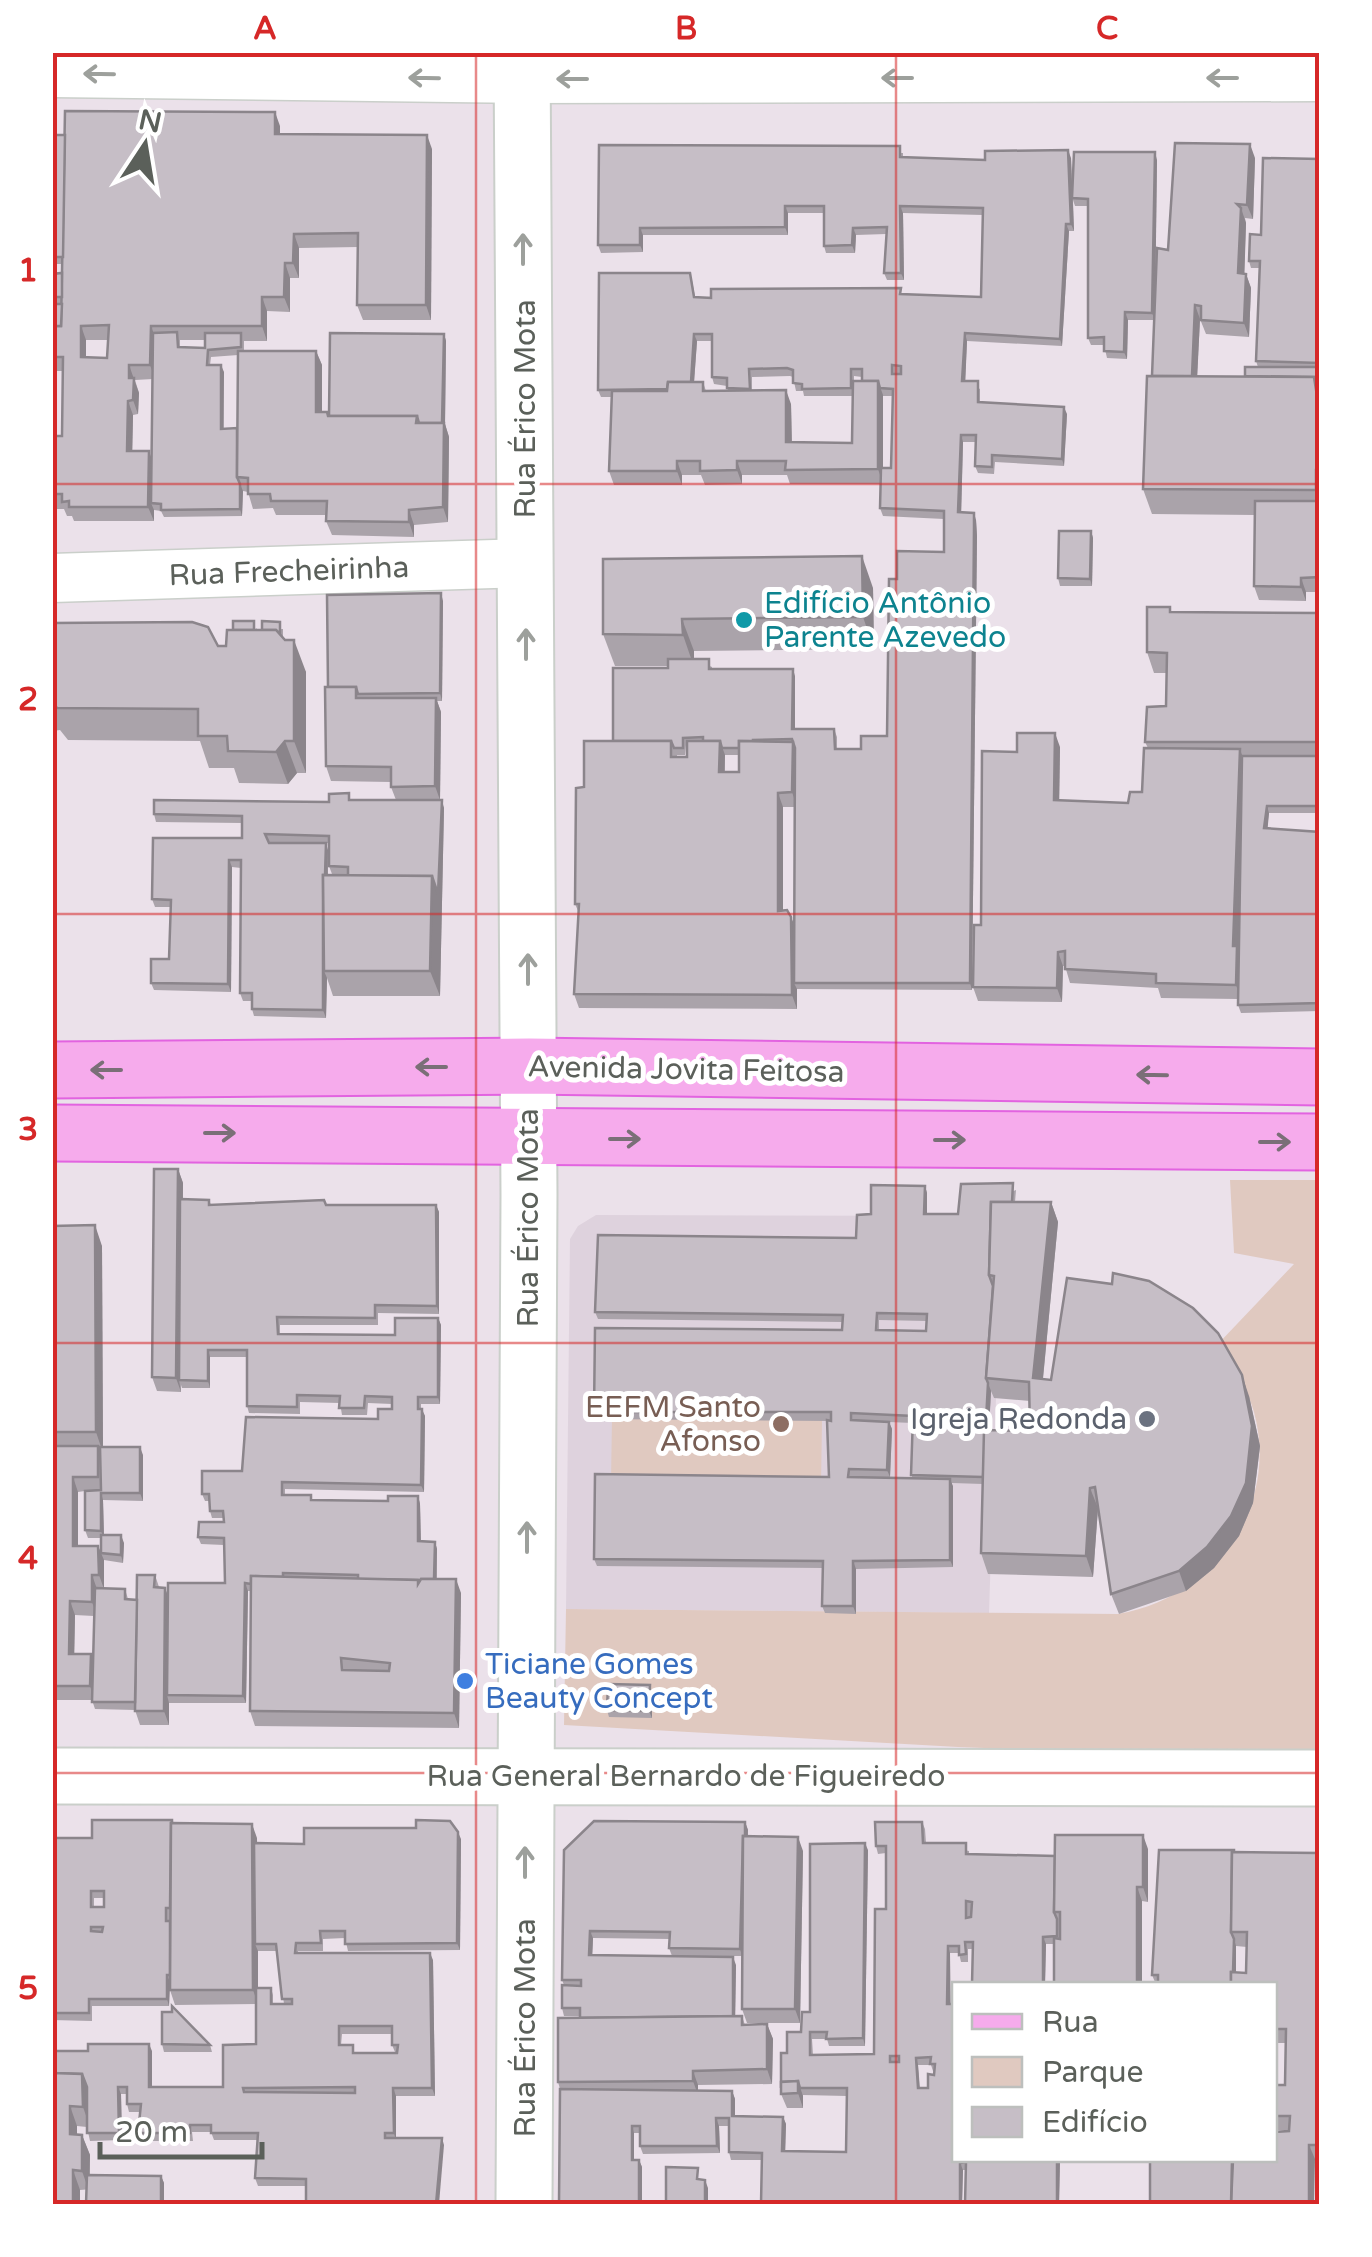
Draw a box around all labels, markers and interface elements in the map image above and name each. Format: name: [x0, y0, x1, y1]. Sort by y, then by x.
text: A: [253, 10, 277, 48]
text: B: [675, 10, 697, 48]
text: C: [1096, 10, 1118, 48]
one-way arrow: [84, 64, 116, 84]
one-way arrow: [409, 68, 441, 87]
one-way arrow: [882, 68, 914, 88]
one-way arrow: [1207, 68, 1239, 87]
one-way arrow: [557, 70, 590, 88]
north arrow: [95, 95, 195, 195]
text: N: [135, 103, 165, 140]
one-way arrow: [514, 233, 532, 266]
text: 1: [18, 252, 38, 290]
street label: Rua Érico Mota: [507, 299, 544, 519]
street label: Rua Frecheirinha: [168, 549, 410, 594]
place label: Edifício Antônio Parente Azevedo: [764, 585, 1006, 656]
marker: Edifício Antônio Parente Azevedo: [733, 609, 755, 631]
one-way arrow: [516, 628, 536, 660]
text: 2: [18, 681, 38, 719]
one-way arrow: [518, 953, 538, 986]
street label: Avenida Jovita Feitosa: [527, 1048, 845, 1091]
one-way arrow: [416, 1058, 448, 1076]
one-way arrow: [91, 1060, 124, 1080]
one-way arrow: [1137, 1066, 1170, 1084]
street label: Rua Érico Mota: [510, 1108, 547, 1328]
text: 3: [18, 1111, 38, 1149]
one-way arrow: [202, 1124, 235, 1142]
one-way arrow: [609, 1129, 641, 1148]
one-way arrow: [934, 1130, 966, 1150]
one-way arrow: [1258, 1132, 1291, 1152]
place label: EEFM Santo Afonso: [585, 1389, 761, 1460]
place label: Igreja Redonda: [910, 1401, 1127, 1438]
marker: Igreja Redonda: [1136, 1408, 1158, 1430]
marker: EEFM Santo Afonso: [770, 1413, 792, 1435]
one-way arrow: [518, 1522, 536, 1554]
text: 4: [18, 1540, 38, 1578]
place label: Ticiane Gomes Beauty Concept: [485, 1646, 713, 1717]
marker: Ticiane Gomes Beauty Concept: [454, 1670, 476, 1692]
street label: Rua General Bernardo de Figueiredo: [426, 1758, 946, 1795]
one-way arrow: [516, 1847, 534, 1880]
street label: Rua Érico Mota: [507, 1918, 544, 2138]
text: 5: [18, 1970, 38, 2008]
legend: [952, 1982, 1277, 2162]
text: Rua: [1042, 2004, 1099, 2041]
text: Parque: [1042, 2054, 1143, 2091]
scale bar: [100, 2097, 262, 2159]
text: Edifício: [1042, 2104, 1148, 2141]
text: 20 m: [115, 2114, 188, 2151]

